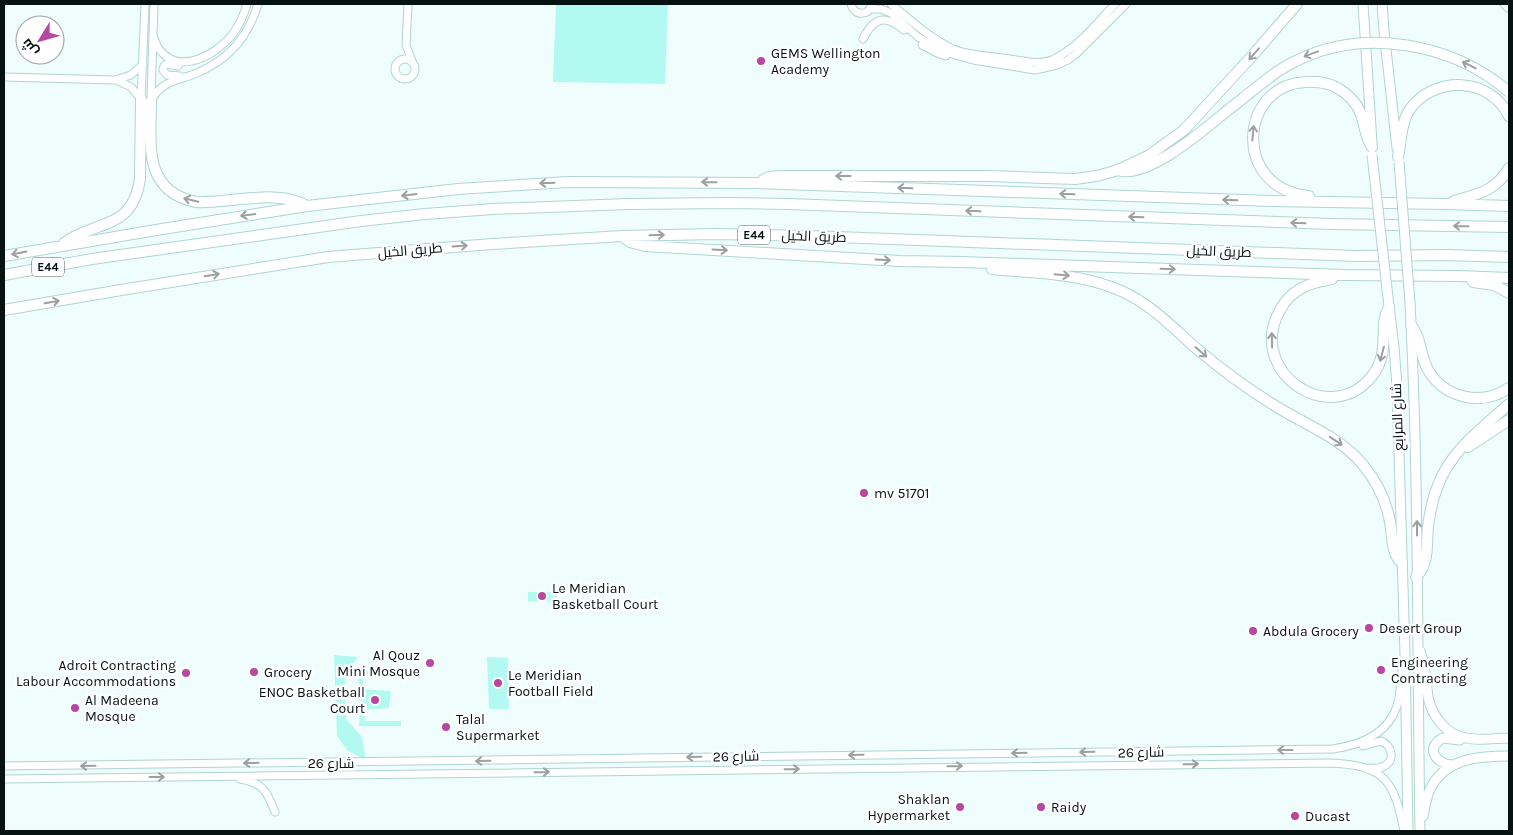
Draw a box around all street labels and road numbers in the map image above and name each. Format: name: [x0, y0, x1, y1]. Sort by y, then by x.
road number: E44: [738, 226, 770, 244]
street label: طريق الخيل: [781, 227, 847, 246]
street label: طريق الخيل: [377, 239, 443, 262]
street label: طريق الخيل: [1186, 242, 1252, 261]
road number: E44: [32, 258, 64, 276]
street label: شارع المرابع: [1388, 383, 1407, 451]
street label: شارع 26: [1118, 744, 1164, 761]
street label: شارع 26: [713, 748, 759, 765]
street label: شارع 26: [308, 755, 354, 772]

